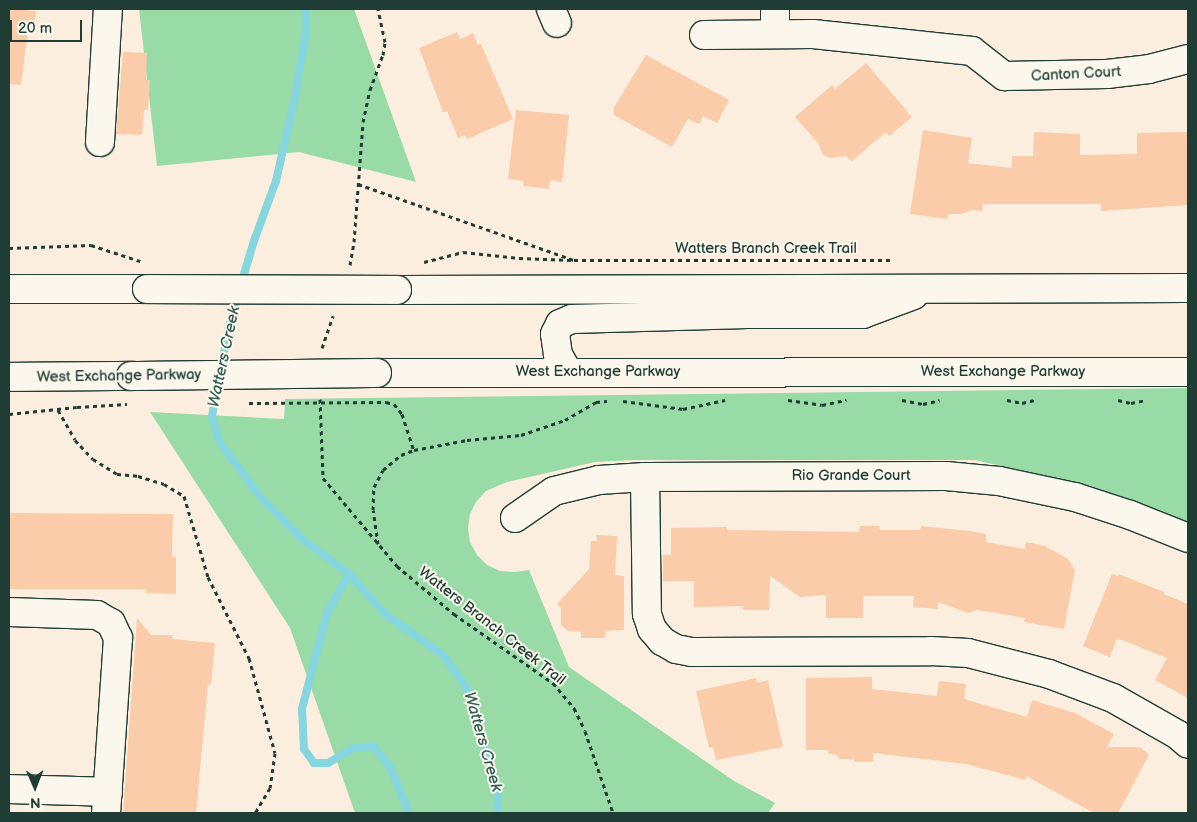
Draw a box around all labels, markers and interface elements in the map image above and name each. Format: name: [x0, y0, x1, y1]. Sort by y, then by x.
scale bar: [12, 10, 85, 42]
text: 20 m: [18, 19, 52, 38]
street label: Canton Court: [1030, 63, 1122, 85]
street label: Watters Branch Creek Trail: [675, 240, 857, 258]
water label: Watters Creek: [205, 305, 245, 409]
street label: West Exchange Parkway: [516, 363, 680, 381]
street label: West Exchange Parkway: [921, 363, 1085, 381]
street label: West Exchange Parkway: [37, 366, 201, 386]
street label: Rio Grande Court: [791, 467, 911, 485]
street label: Watters Branch Creek Trail: [415, 563, 569, 689]
water label: Watters Creek: [459, 690, 505, 794]
north arrow: [10, 762, 60, 812]
text: N: [30, 794, 41, 811]

